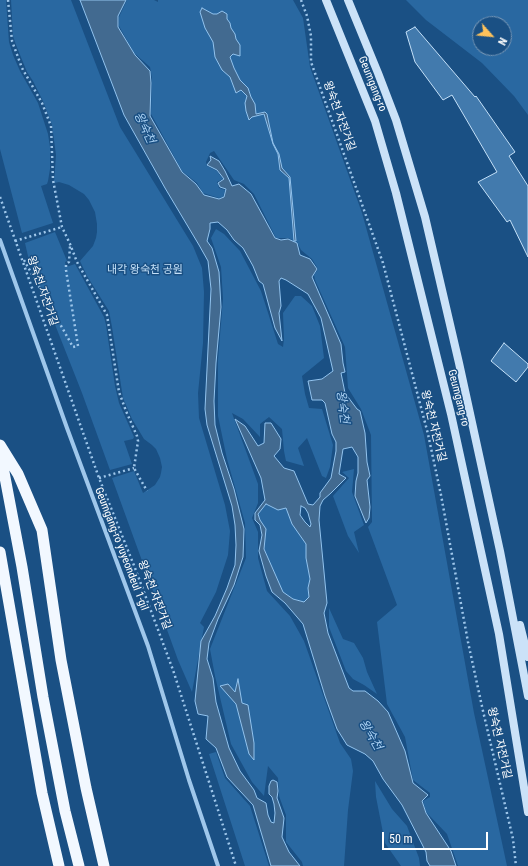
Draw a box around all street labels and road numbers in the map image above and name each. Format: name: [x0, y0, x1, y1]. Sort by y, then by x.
street label: Geumgang-ro: [355, 55, 389, 113]
street label: 왕숙천 자전거길: [320, 79, 358, 153]
street label: 왕숙천 자전거길: [24, 254, 60, 328]
street label: Geumgang-ro: [445, 368, 471, 428]
street label: 왕숙천 자전거길: [418, 389, 448, 463]
street label: Geumgang-ro yuyeondeul 1-gil: [91, 486, 151, 612]
street label: 왕숙천 자전거길: [135, 558, 173, 632]
street label: 왕숙천 자전거길: [484, 706, 514, 780]

